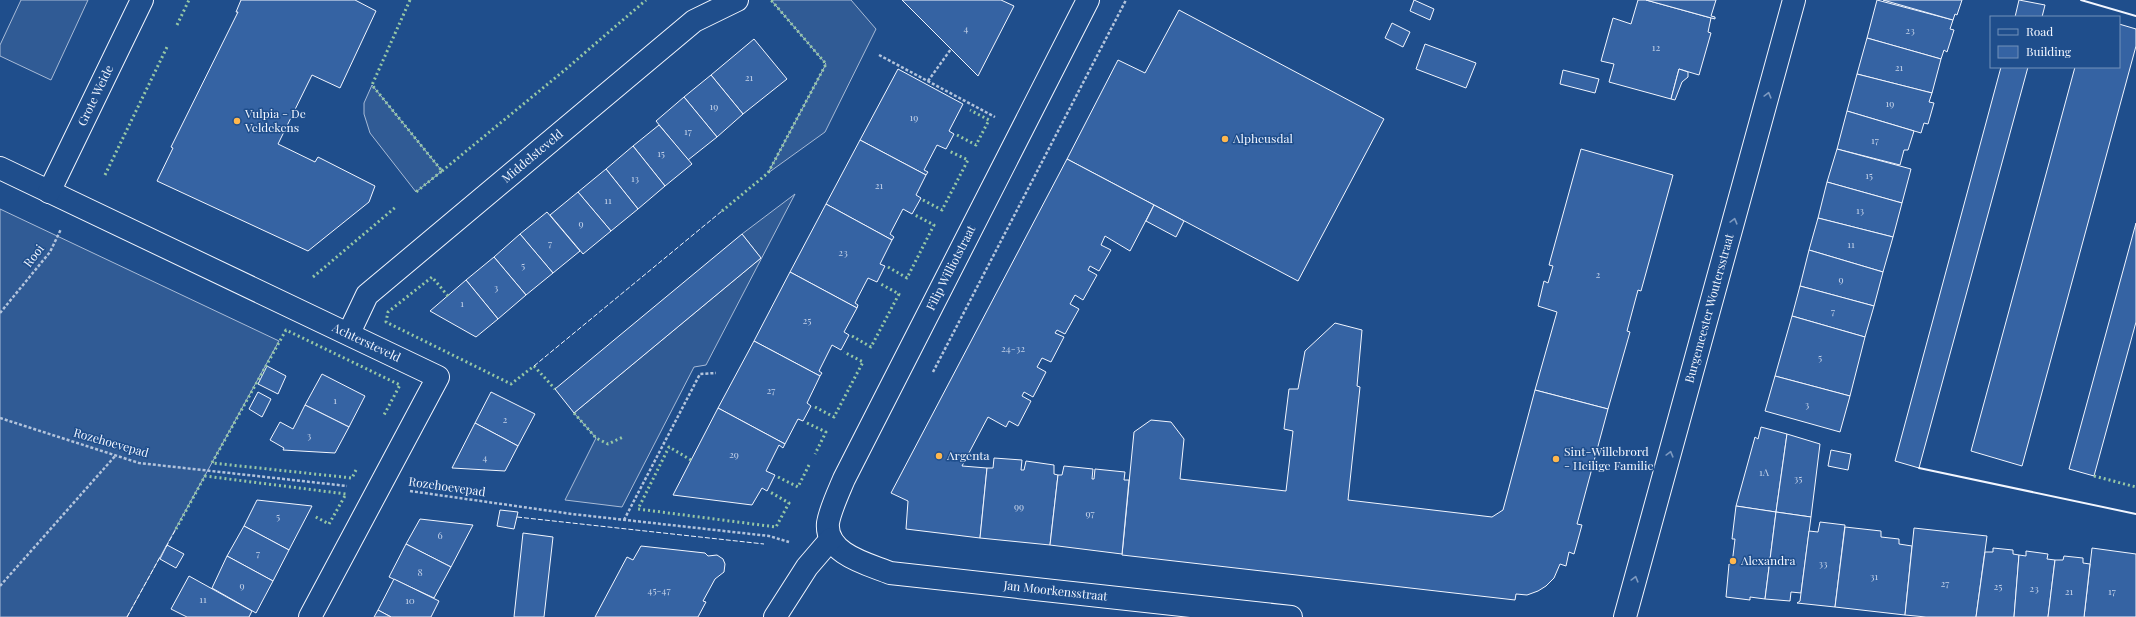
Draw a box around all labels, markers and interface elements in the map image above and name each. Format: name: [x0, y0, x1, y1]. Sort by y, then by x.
legend: [1990, 16, 2120, 68]
house number: 4: [964, 21, 969, 35]
house number: 23: [1905, 23, 1915, 37]
text: Road: [2026, 23, 2053, 39]
house number: 12: [1652, 40, 1660, 54]
text: Building: [2026, 43, 2072, 59]
house number: 21: [1895, 60, 1904, 74]
street label: Grote Weide: [73, 62, 116, 128]
house number: 21: [745, 70, 754, 84]
one-way arrow: [1763, 92, 1772, 99]
house number: 19: [1886, 96, 1894, 110]
house number: 19: [710, 99, 718, 113]
place label: Vulpia - De Veldekens: [244, 105, 306, 135]
house number: 19: [910, 110, 918, 124]
marker: Vulpia - De Veldekens: [232, 116, 242, 126]
house number: 17: [684, 124, 692, 138]
street label: Middelsteveld: [498, 125, 566, 186]
place label: Alpheusdal: [1232, 130, 1293, 146]
house number: 17: [1871, 133, 1879, 147]
marker: Alpheusdal: [1220, 134, 1230, 144]
house number: 15: [657, 146, 665, 160]
house number: 15: [1865, 168, 1873, 182]
house number: 13: [631, 171, 640, 185]
house number: 21: [875, 178, 884, 192]
house number: 11: [604, 193, 612, 207]
house number: 13: [1856, 203, 1865, 217]
house number: 9: [578, 216, 584, 230]
one-way arrow: [1729, 217, 1738, 224]
street label: Filip Williotstraat: [922, 222, 979, 313]
street label: Burgemeester Woutersstraat: [1680, 231, 1737, 385]
house number: 7: [548, 236, 552, 250]
house number: 11: [1847, 237, 1855, 251]
street label: Rooi: [19, 240, 47, 270]
house number: 23: [838, 245, 848, 259]
house number: 5: [521, 258, 525, 272]
house number: 2: [1596, 267, 1601, 281]
house number: 9: [1838, 272, 1844, 286]
house number: 3: [494, 280, 499, 294]
house number: 1: [460, 296, 464, 310]
house number: 7: [1831, 304, 1835, 318]
house number: 25: [803, 313, 811, 327]
street label: Achtersteveld: [329, 318, 404, 365]
house number: 24-32: [1001, 341, 1025, 355]
house number: 5: [1818, 350, 1822, 364]
house number: 27: [767, 383, 775, 397]
house number: 1: [333, 393, 337, 407]
house number: 3: [1805, 397, 1810, 411]
house number: 2: [503, 412, 508, 426]
street label: Rozehoevepad: [72, 424, 151, 460]
house number: 3: [307, 428, 312, 442]
place label: Sint-Willebrord - Heilige Familie: [1564, 443, 1654, 473]
house number: 29: [729, 447, 739, 461]
place label: Argenta: [946, 447, 990, 463]
house number: 4: [483, 450, 488, 464]
marker: Argenta: [934, 451, 944, 461]
one-way arrow: [1665, 451, 1674, 458]
marker: Sint-Willebrord - Heilige Familie: [1551, 454, 1561, 464]
house number: 1A: [1759, 465, 1770, 479]
house number: 35: [1794, 471, 1802, 485]
street label: Rozehoevepad: [408, 473, 487, 499]
house number: 99: [1014, 499, 1024, 513]
house number: 97: [1085, 506, 1095, 520]
house number: 5: [276, 509, 280, 523]
house number: 6: [437, 528, 443, 542]
house number: 7: [256, 546, 260, 560]
place label: Alexandra: [1740, 552, 1795, 568]
marker: Alexandra: [1728, 556, 1738, 566]
house number: 33: [1818, 556, 1828, 570]
house number: 8: [417, 565, 423, 579]
house number: 31: [1870, 569, 1878, 583]
street label: Jan Moorkensstraat: [1002, 576, 1109, 604]
one-way arrow: [1631, 576, 1639, 583]
house number: 27: [1941, 576, 1949, 590]
house number: 9: [239, 578, 245, 592]
house number: 25: [1994, 579, 2002, 593]
house number: 23: [2029, 581, 2039, 595]
house number: 45-47: [648, 583, 670, 597]
house number: 21: [2065, 584, 2074, 598]
house number: 17: [2108, 584, 2116, 598]
house number: 11: [199, 592, 207, 606]
house number: 10: [405, 593, 415, 607]

